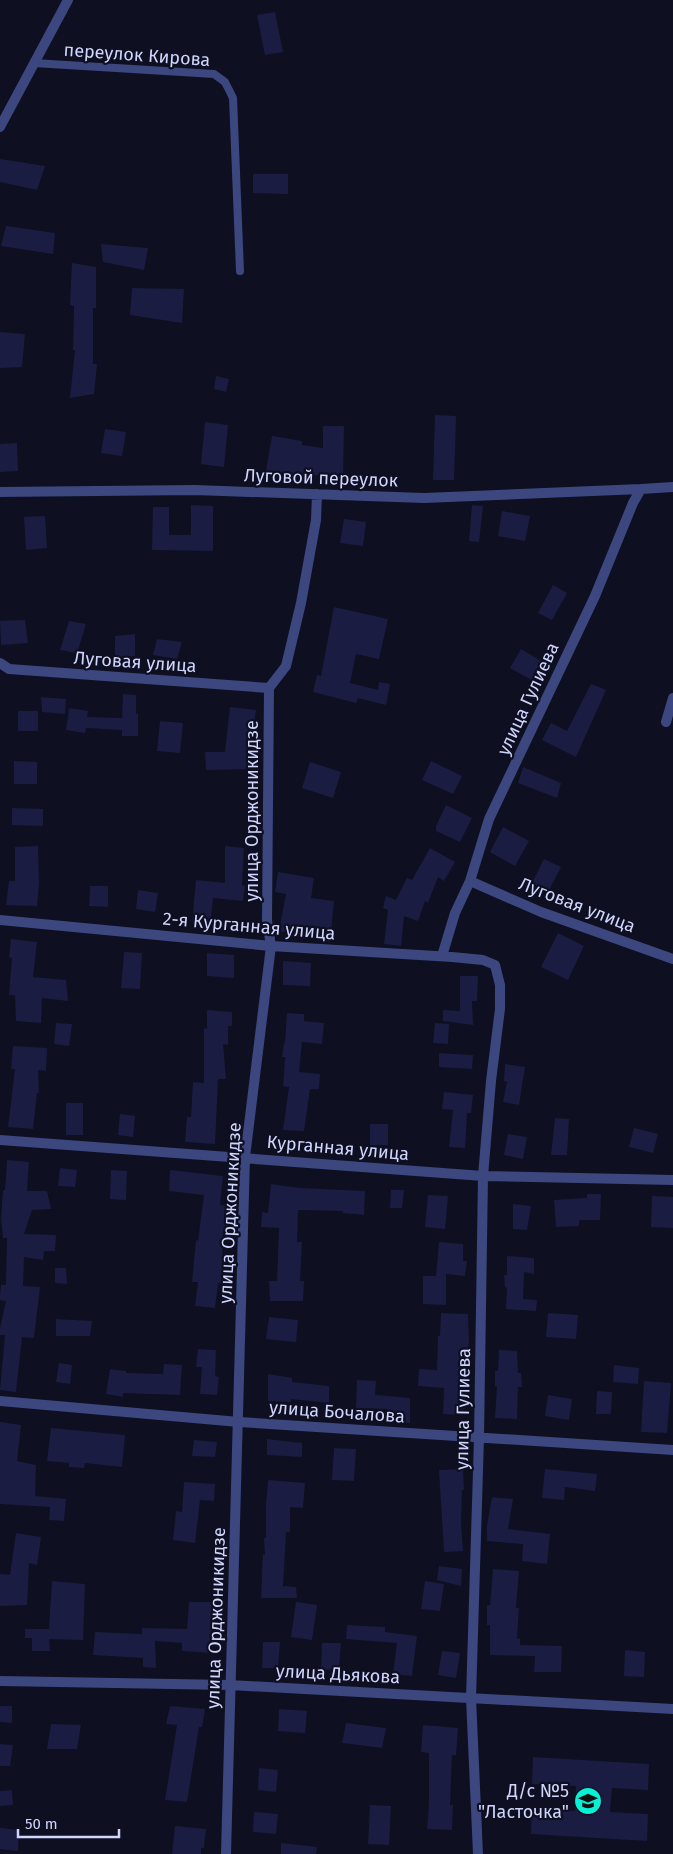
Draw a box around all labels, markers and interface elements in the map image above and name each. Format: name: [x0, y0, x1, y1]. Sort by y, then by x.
street label: переулок Кирова: [63, 39, 211, 71]
street label: Луговой переулок: [243, 464, 399, 492]
street label: улица Гулиева: [492, 639, 564, 759]
street label: Луговая улица: [73, 647, 197, 677]
street label: улица Орджоникидзе: [241, 720, 263, 902]
street label: Луговая улица: [516, 873, 638, 937]
street label: 2-я Курганная улица: [162, 907, 336, 945]
street label: улица Орджоникидзе: [214, 1122, 246, 1304]
street label: Курганная улица: [266, 1131, 410, 1165]
street label: улица Гулиева: [451, 1348, 475, 1470]
street label: улица Бочалова: [268, 1396, 406, 1428]
street label: улица Орджоникидзе: [202, 1527, 230, 1709]
street label: улица Дьякова: [275, 1660, 401, 1688]
place label: Д/с №5 "Ласточка": [478, 1780, 569, 1823]
school or university icon: Д/с №5 "Ласточка": [573, 1786, 603, 1816]
scale bar: [18, 1806, 119, 1838]
text: 50 m: [25, 1815, 58, 1833]

